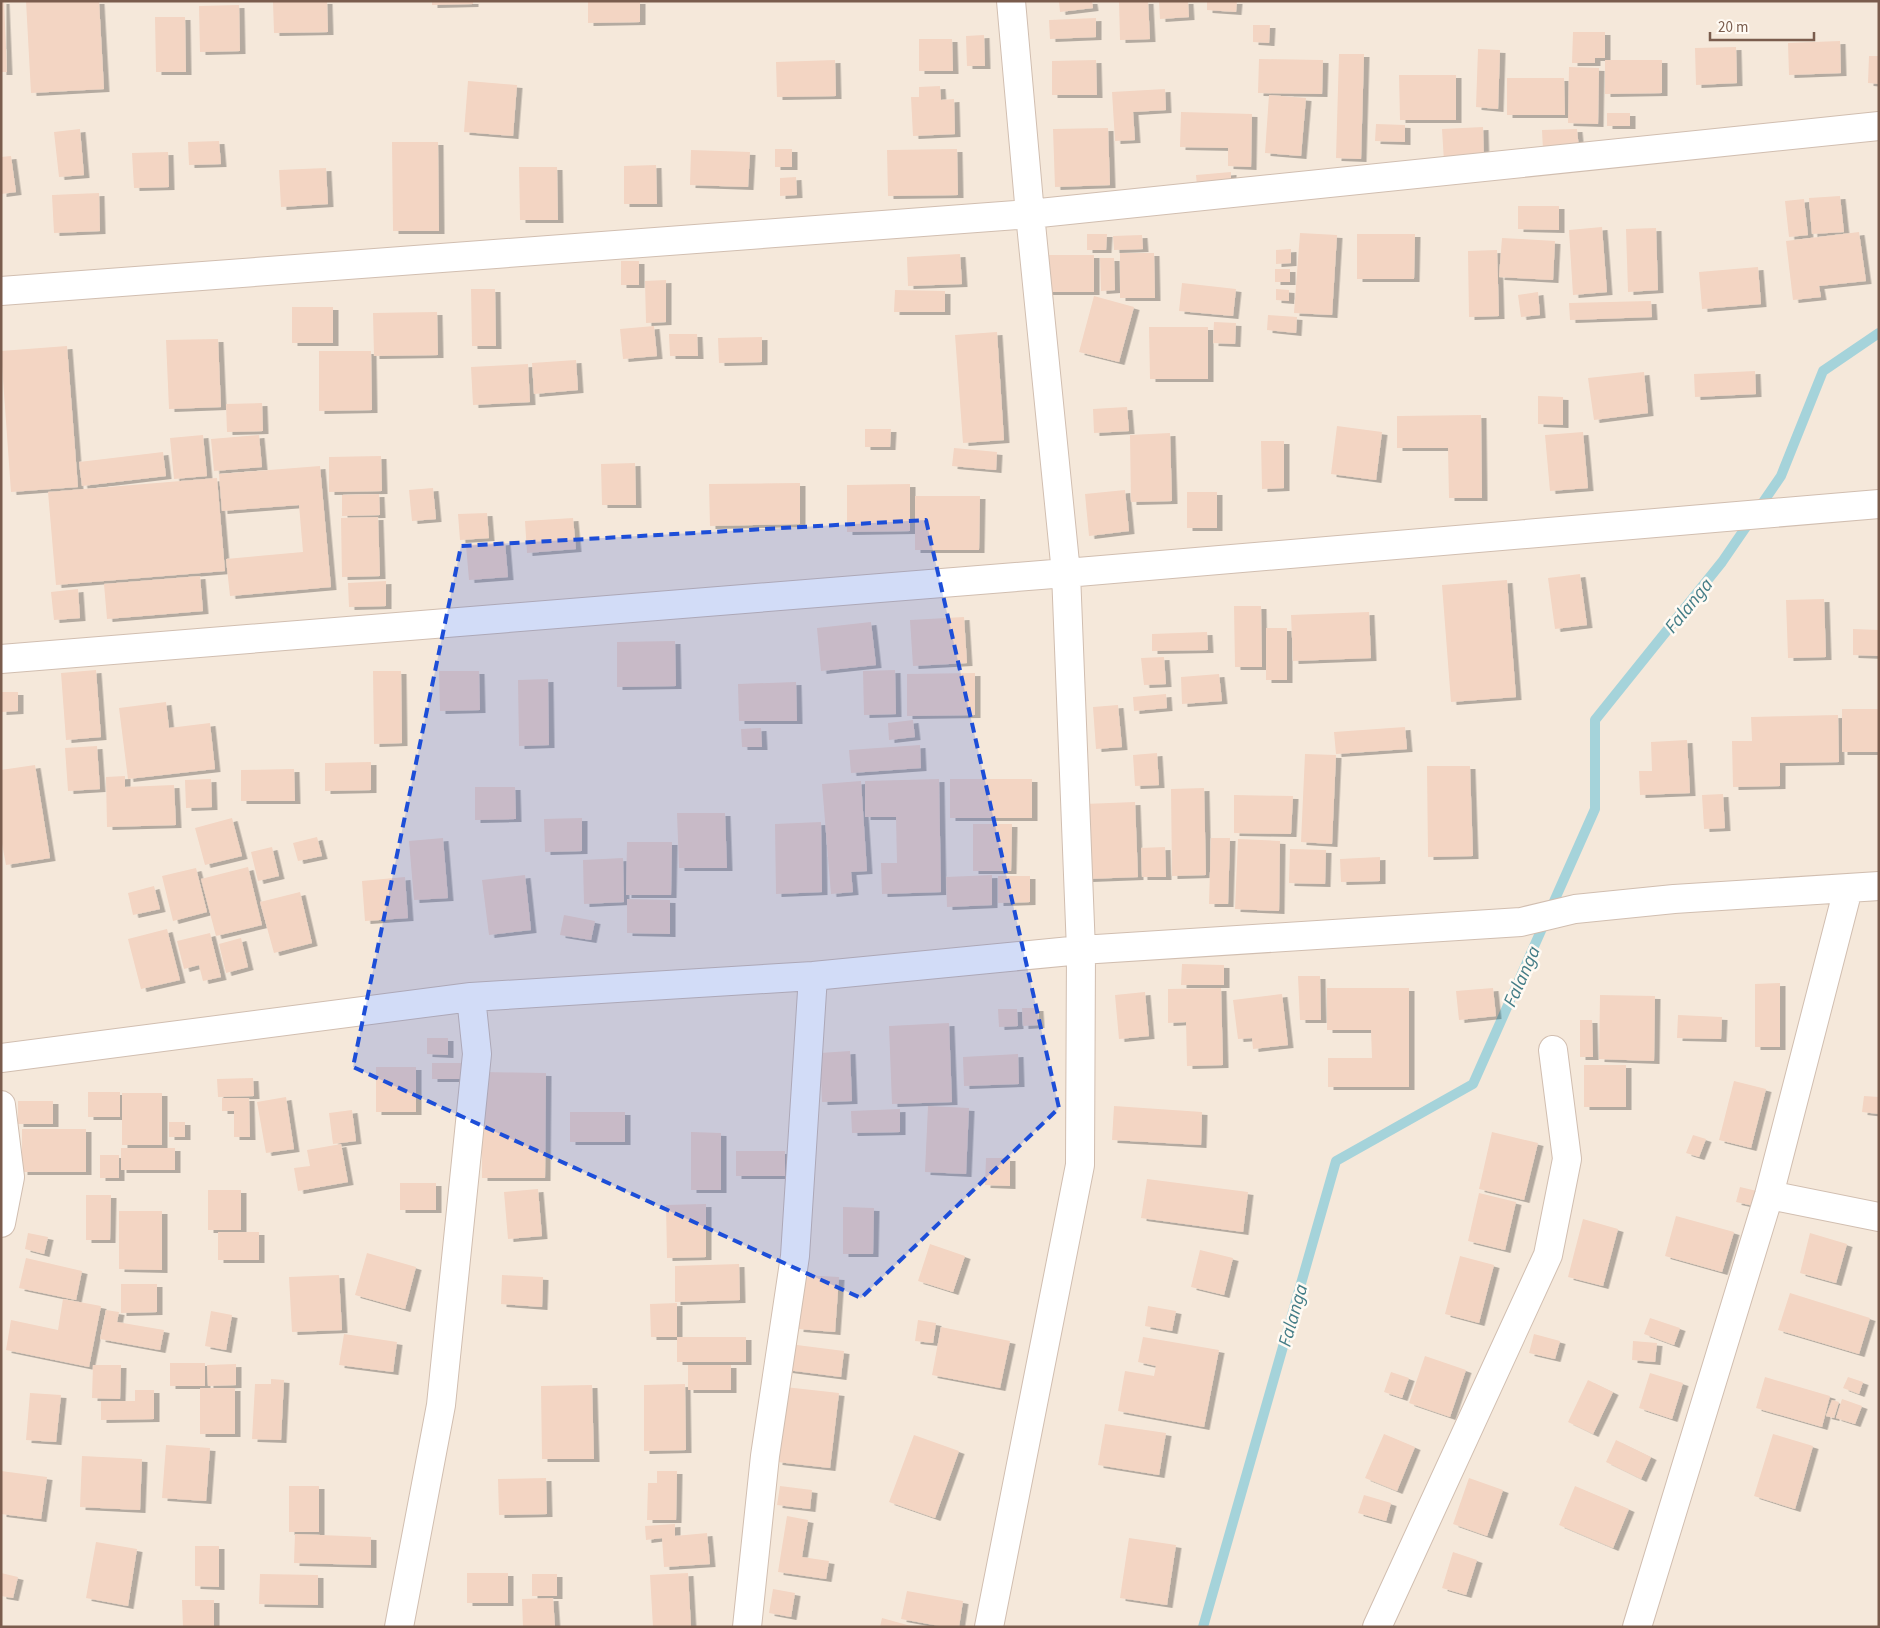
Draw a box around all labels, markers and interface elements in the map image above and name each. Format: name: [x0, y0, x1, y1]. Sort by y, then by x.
scale bar: [1710, 10, 1814, 42]
text: 20 m: [1718, 17, 1748, 38]
water label: Falanga: [1659, 573, 1720, 639]
water label: Falanga: [1497, 942, 1548, 1011]
water label: Falanga: [1272, 1281, 1315, 1350]

